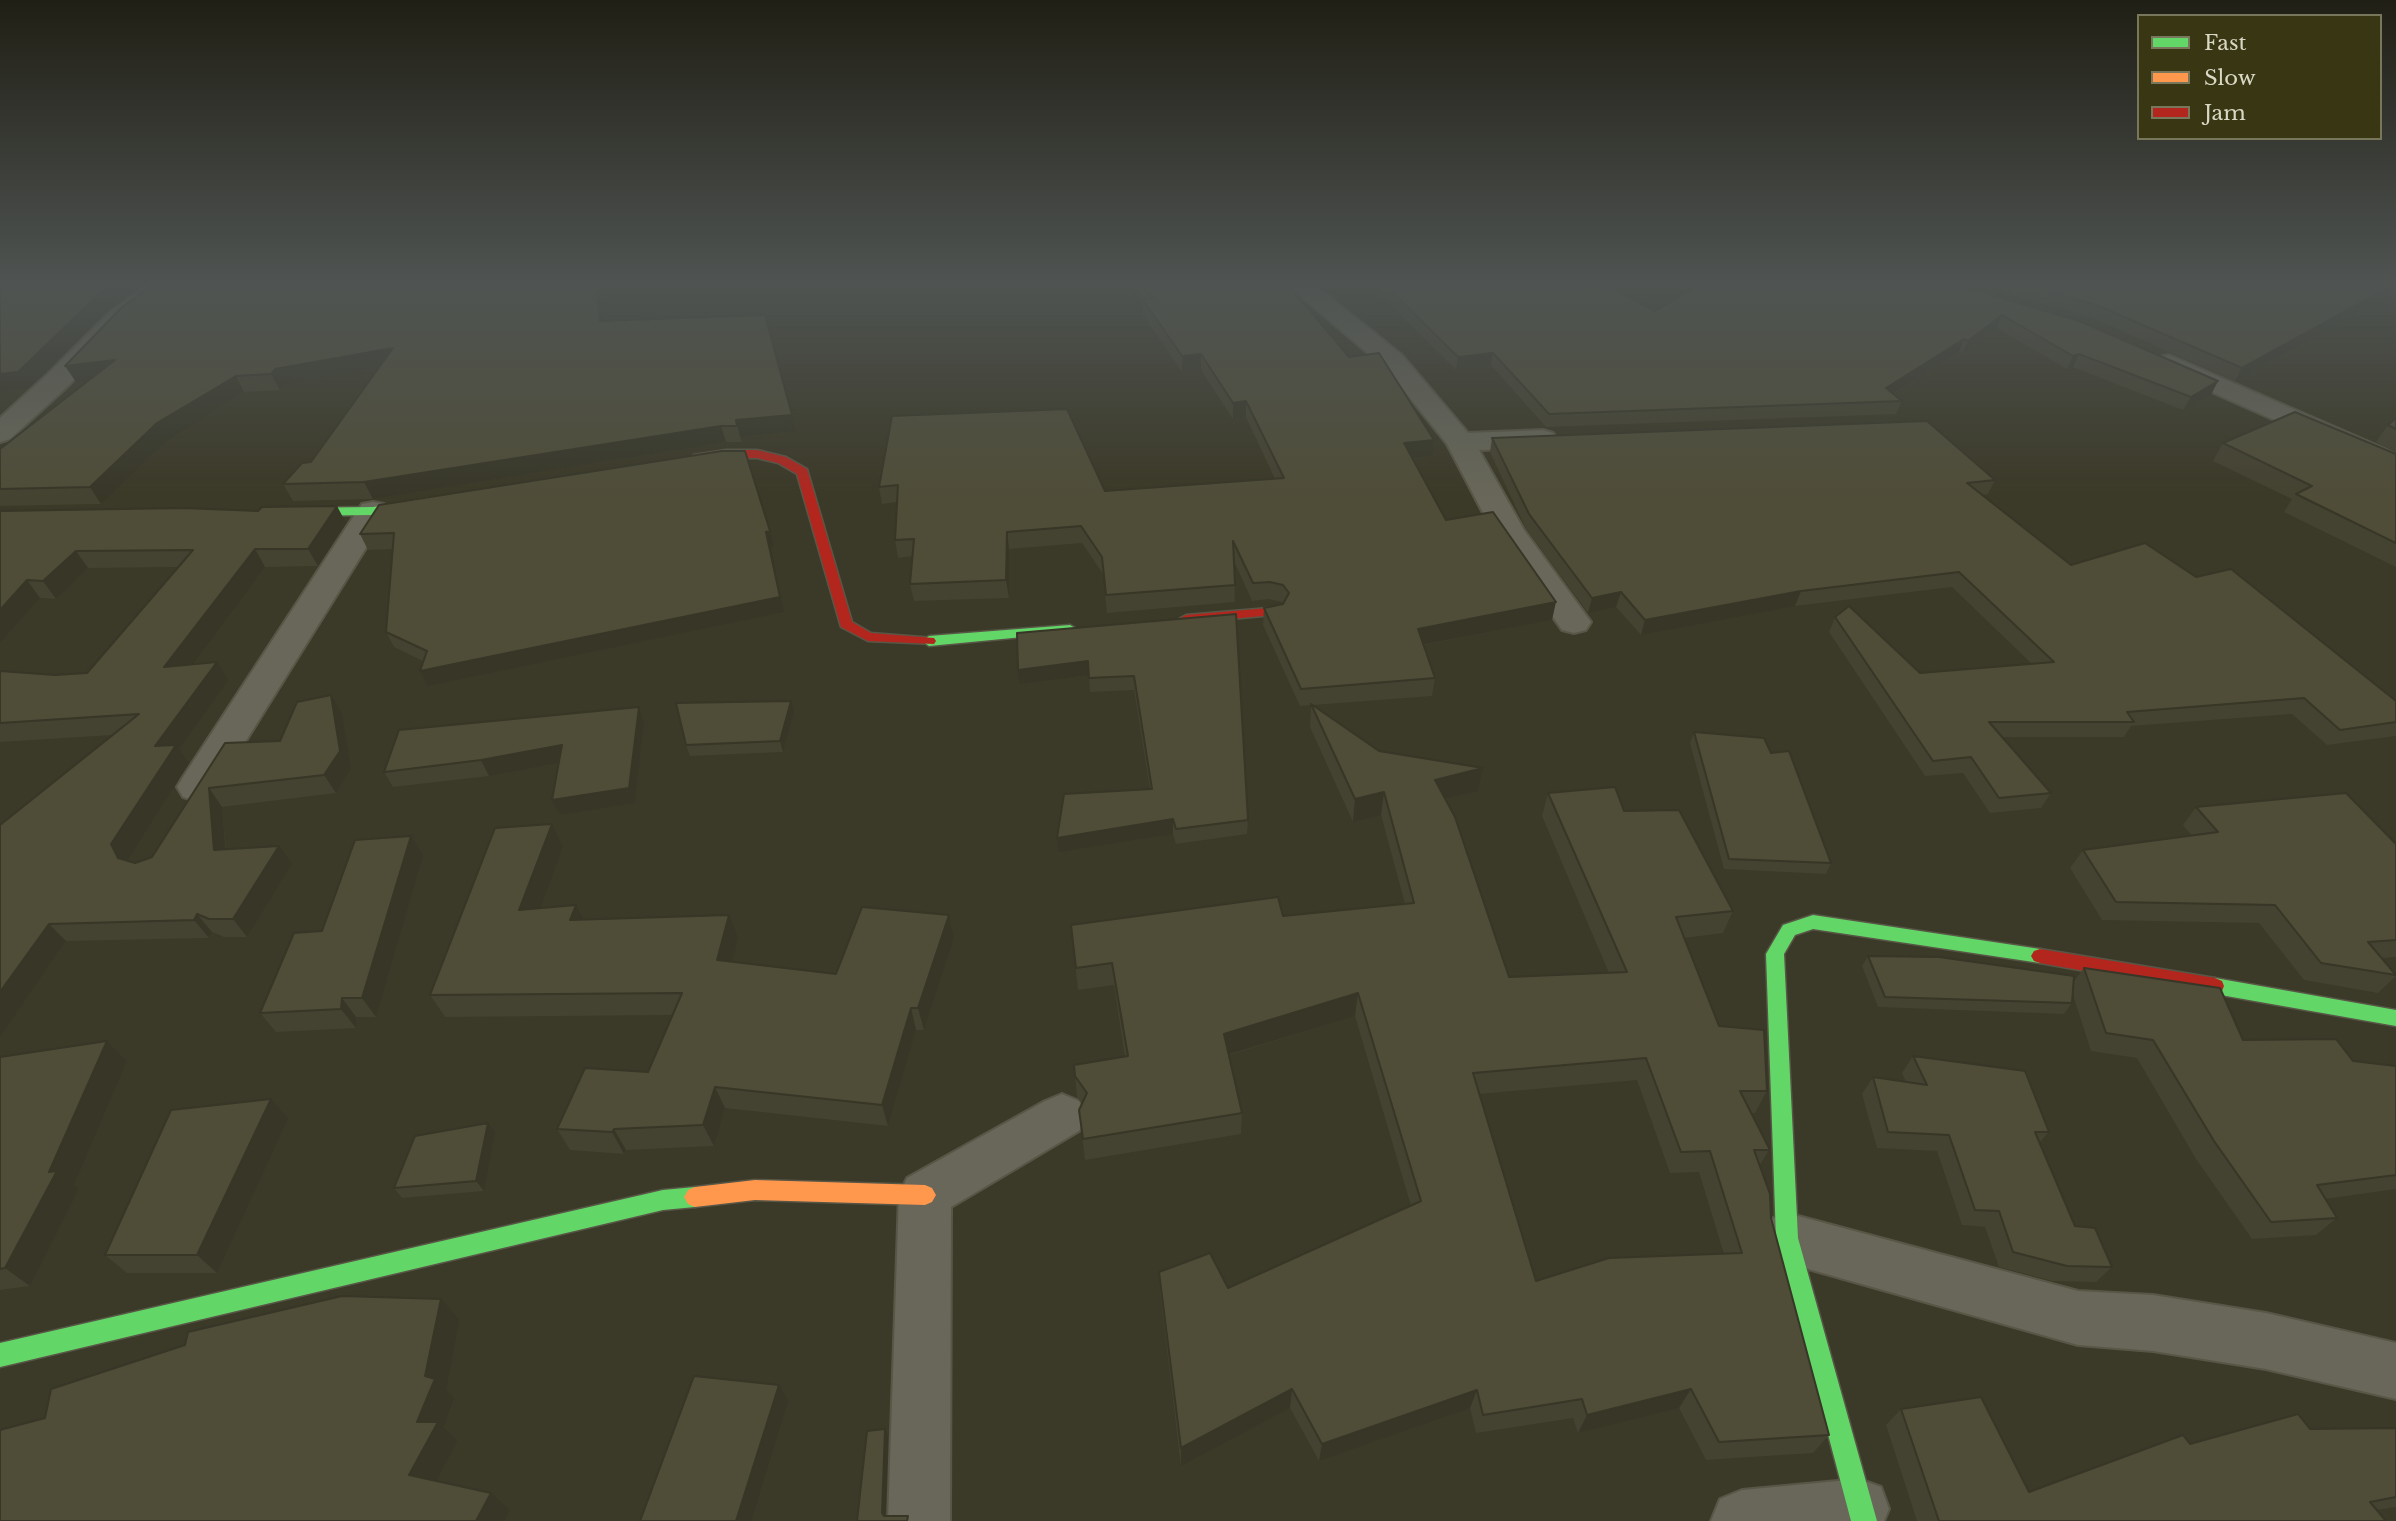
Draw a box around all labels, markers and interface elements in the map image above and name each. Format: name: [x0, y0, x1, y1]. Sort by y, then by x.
legend: [2137, 14, 2382, 140]
text: Fast: [2204, 30, 2246, 56]
text: Slow: [2204, 65, 2256, 91]
text: Jam: [2204, 100, 2246, 126]

